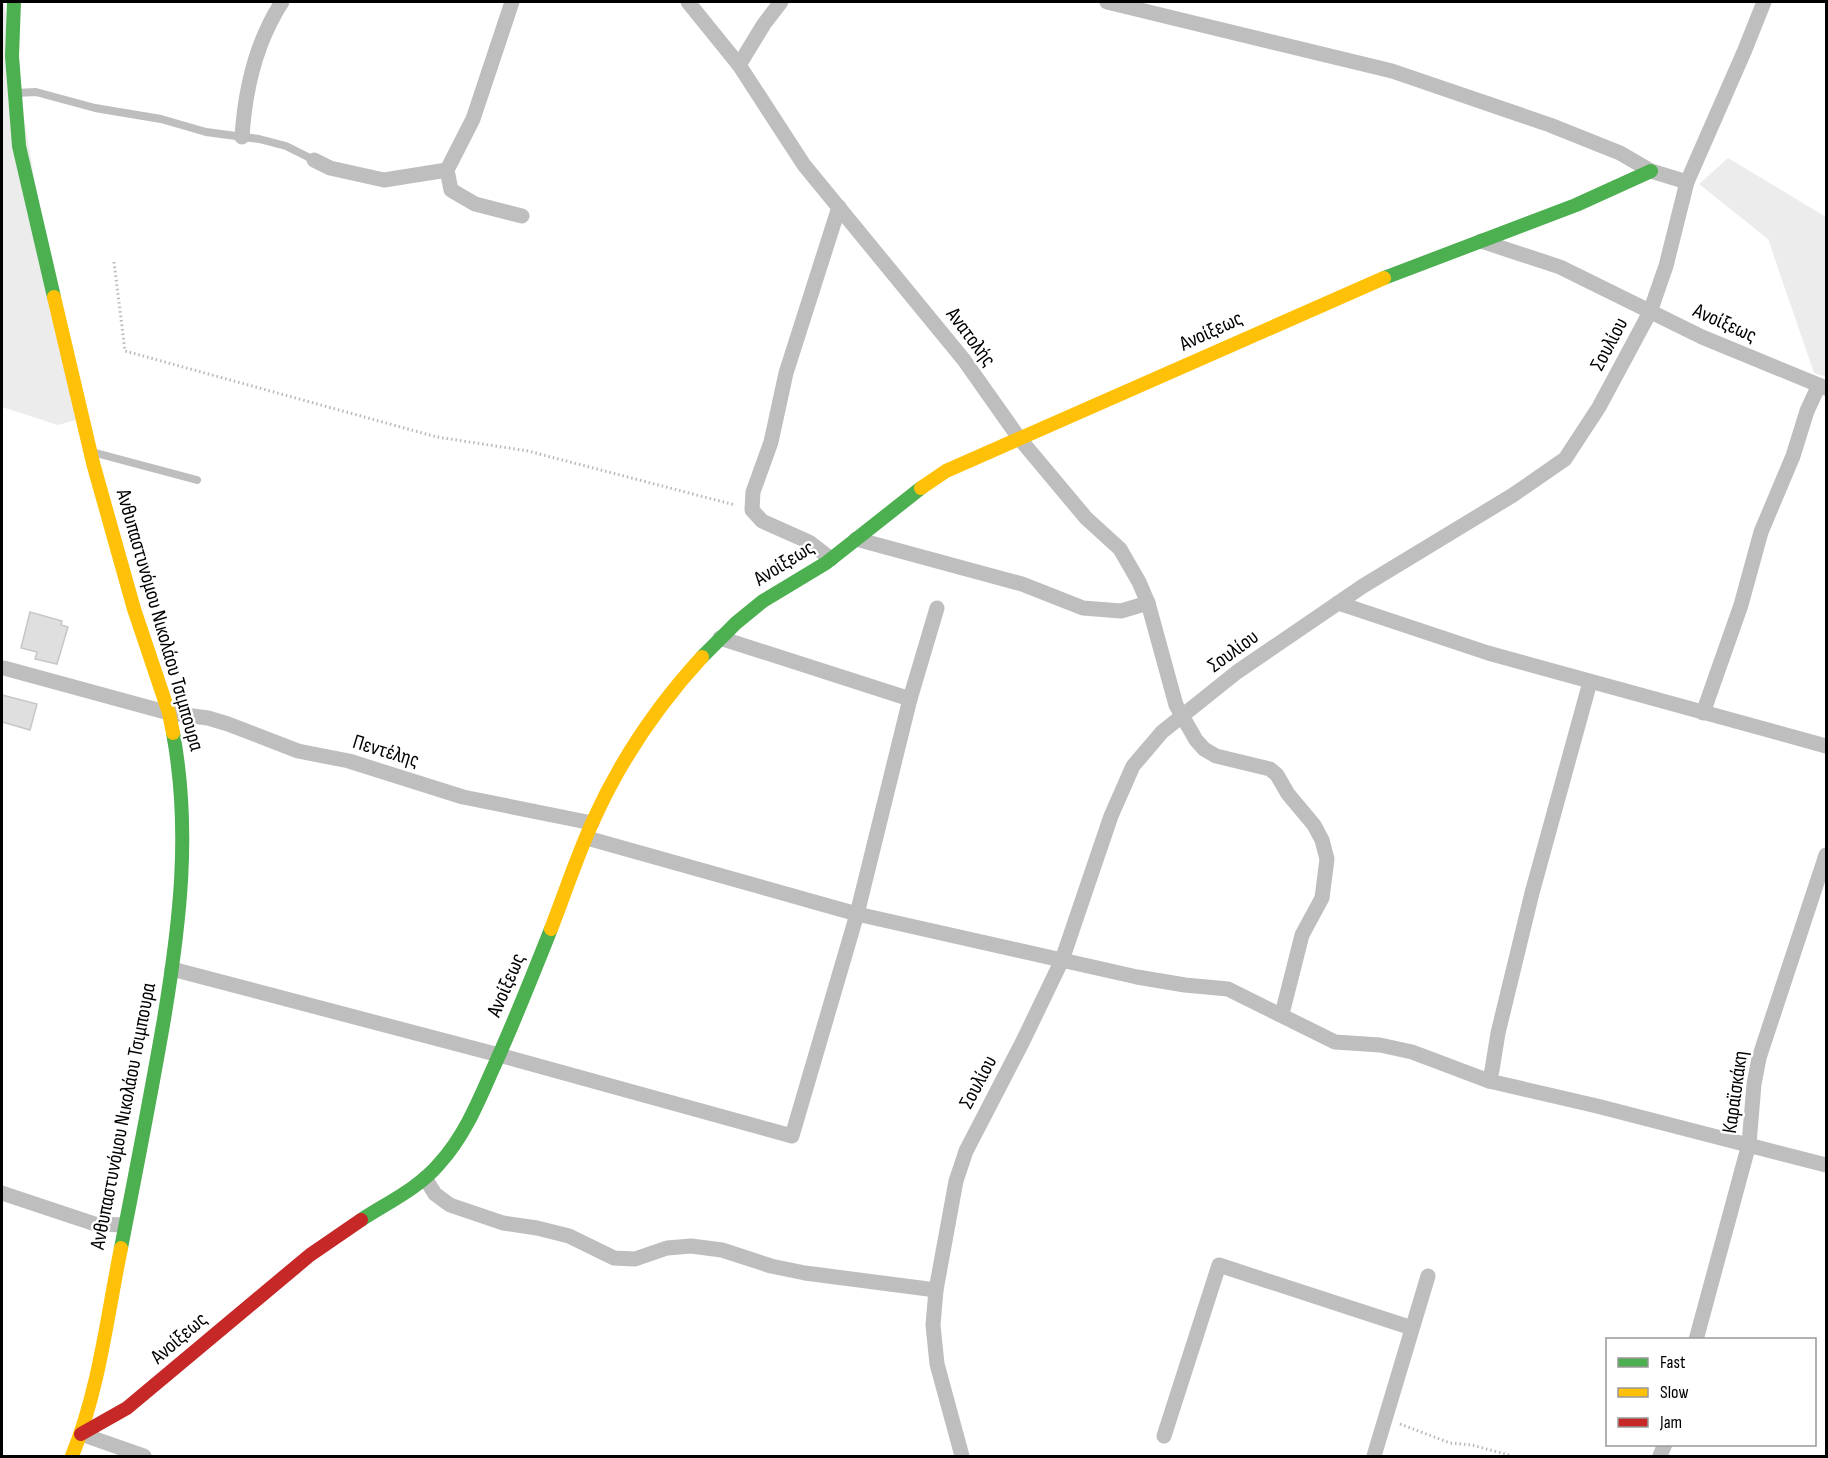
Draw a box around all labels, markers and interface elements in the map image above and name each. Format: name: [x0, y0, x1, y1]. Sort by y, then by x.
street label: Ανοίξεως: [1688, 298, 1761, 348]
street label: Ανατολής: [940, 302, 1001, 371]
street label: Ανοίξεως: [1175, 306, 1247, 357]
street label: Σουλίου: [1585, 313, 1633, 375]
street label: Ανθυπαστυνόμου Νικολάου Τσιμπουρα: [110, 485, 209, 754]
street label: Ανοίξεως: [748, 535, 819, 592]
street label: Σουλίου: [1203, 624, 1263, 678]
street label: Πεντέλης: [350, 729, 422, 773]
street label: Ανοίξεως: [481, 949, 531, 1022]
street label: Ανθυπαστυνόμου Νικολάου Τσιμπουρα: [85, 980, 161, 1252]
street label: Καραϊσκάκη: [1717, 1049, 1753, 1135]
street label: Σουλίου: [954, 1051, 1002, 1113]
street label: Ανοίξεως: [145, 1307, 212, 1370]
legend: [1606, 1338, 1816, 1446]
text: Fast: [1660, 1352, 1686, 1373]
text: Slow: [1660, 1382, 1689, 1403]
text: Jam: [1659, 1412, 1682, 1433]

